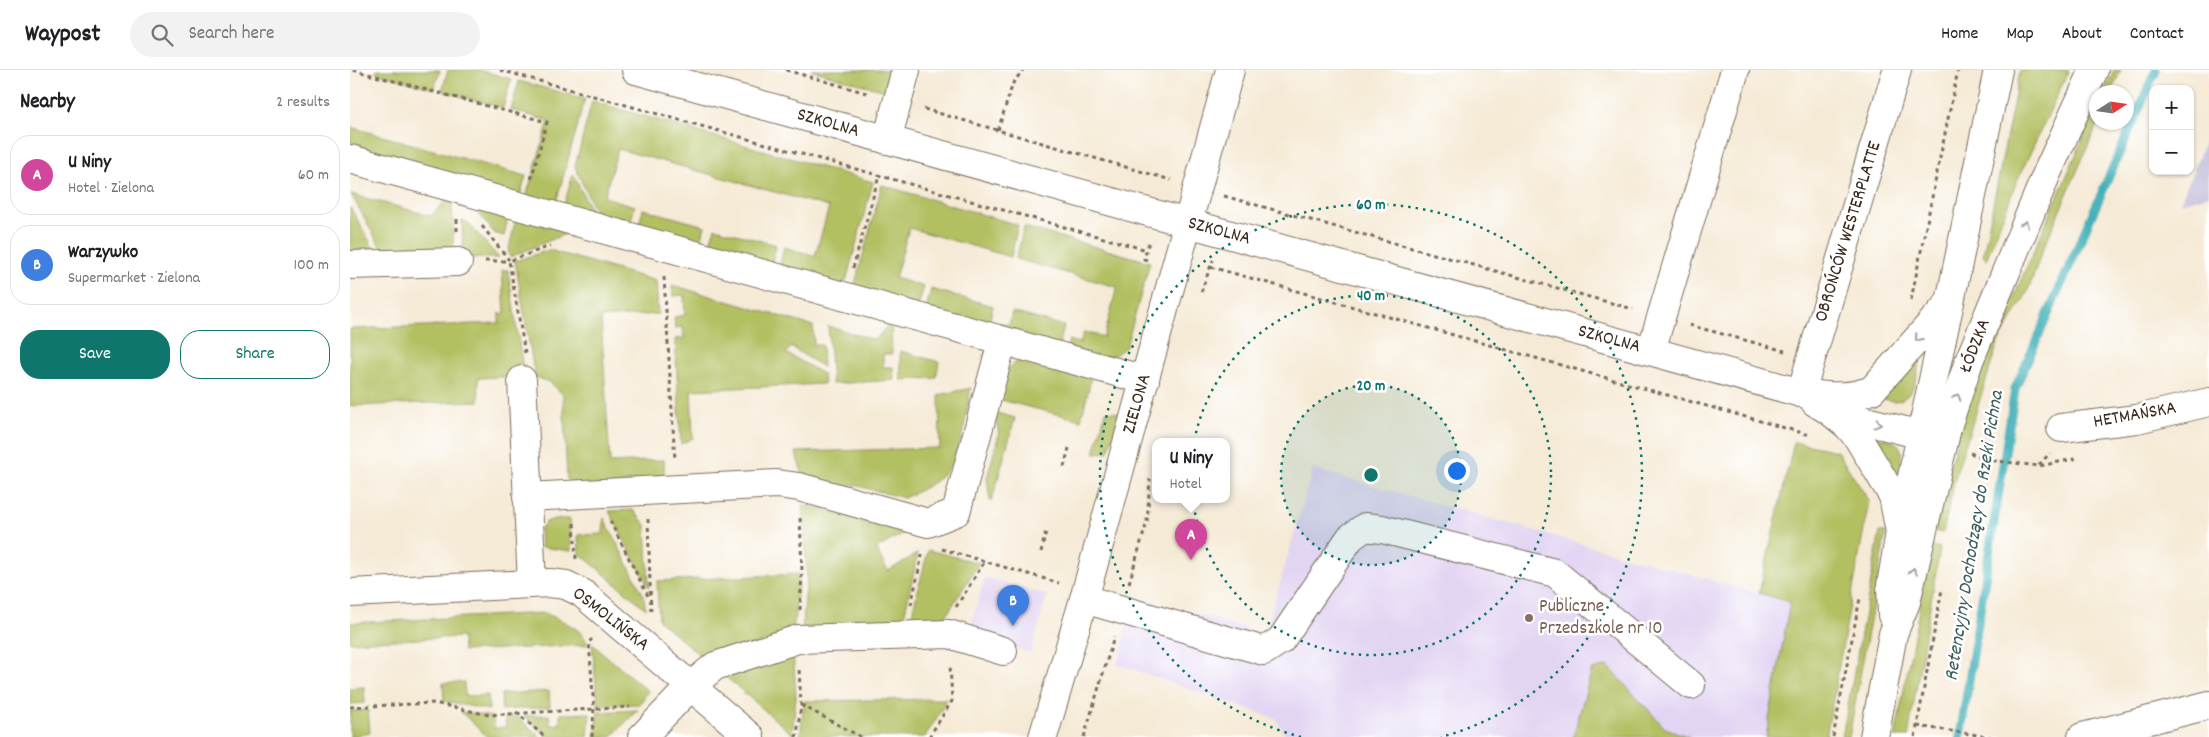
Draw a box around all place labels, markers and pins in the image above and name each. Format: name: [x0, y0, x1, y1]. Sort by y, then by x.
centre of rings: [1362, 466, 1380, 484]
pin: A: [1175, 519, 1207, 560]
pin: B: [997, 585, 1029, 626]
place label: Publiczne Przedszkole nr 10: [1539, 594, 1663, 643]
marker: Publiczne Przedszkole nr 10: [1523, 612, 1535, 624]

